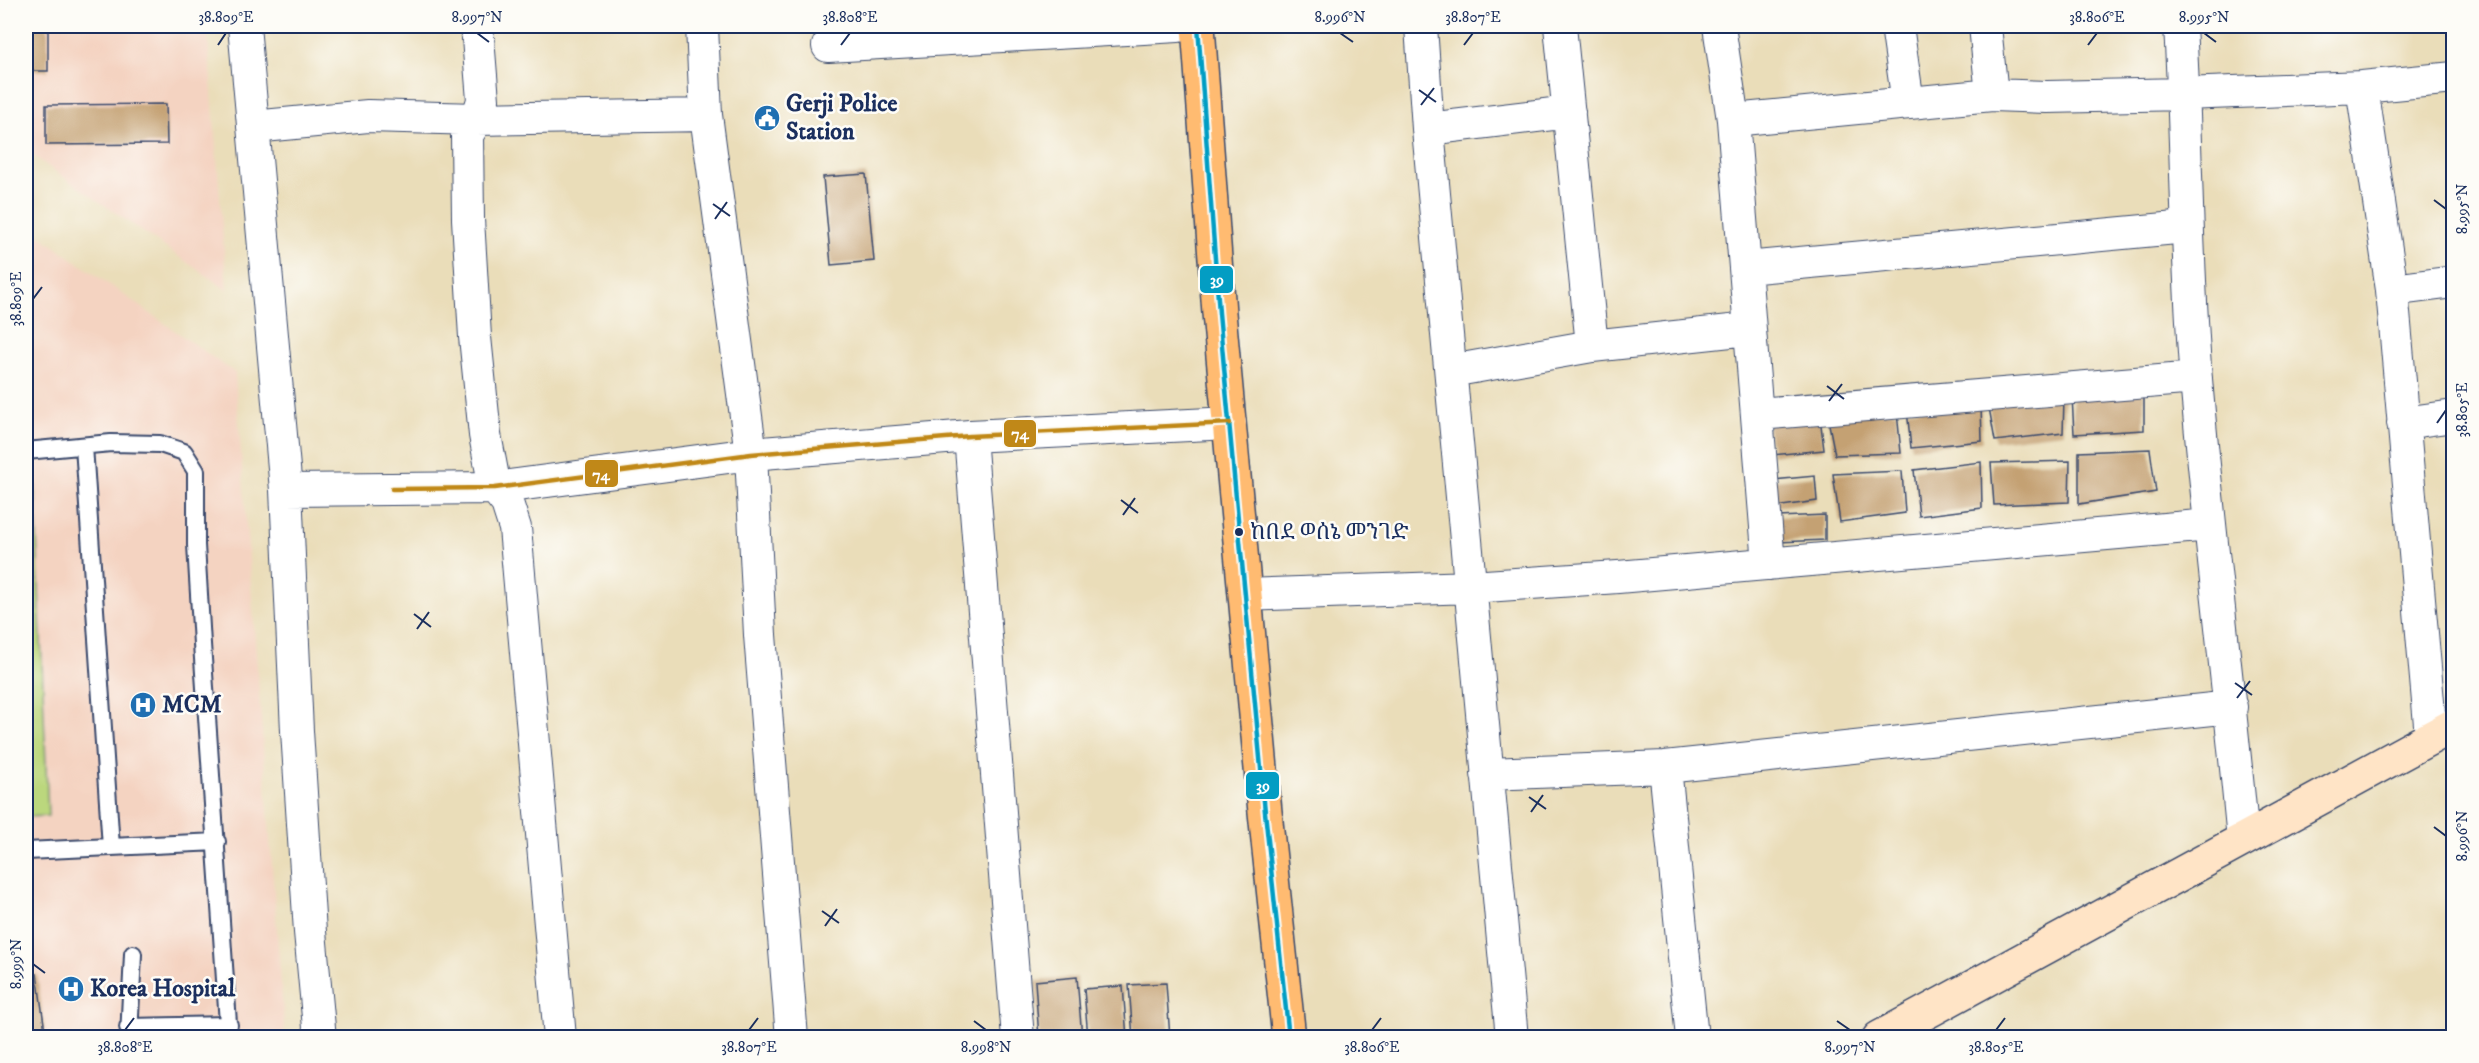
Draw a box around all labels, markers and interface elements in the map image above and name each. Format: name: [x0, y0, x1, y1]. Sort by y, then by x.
text: 38.809°E: [198, 8, 254, 27]
text: 8.997°N: [451, 8, 503, 27]
text: 38.808°E: [822, 8, 878, 27]
text: 8.996°N: [1315, 8, 1365, 27]
text: 38.807°E: [1445, 8, 1501, 27]
text: 38.806°E: [2069, 8, 2125, 27]
text: 8.995°N: [2179, 8, 2229, 27]
place label: Gerji Police Station: [786, 89, 897, 147]
public building icon: Gerji Police Station: [752, 103, 782, 133]
text: 8.995°N: [2453, 184, 2472, 234]
line badge: 39: [1199, 265, 1234, 294]
text: 39: [1210, 270, 1224, 290]
text: 38.809°E: [7, 271, 26, 327]
text: 38.805°E: [2453, 382, 2472, 438]
line badge: 74: [1003, 419, 1037, 448]
text: 74: [1011, 424, 1029, 444]
line badge: 74: [584, 459, 619, 488]
text: 74: [592, 465, 610, 485]
place label: ከበደ ወሰኔ መንገድ: [1250, 519, 1409, 546]
marker: ከበደ ወሰኔ መንገድ: [1233, 526, 1245, 538]
hospital icon: MCM: [128, 690, 158, 720]
place label: MCM: [162, 690, 222, 720]
line badge: 39: [1245, 771, 1280, 800]
text: 39: [1256, 776, 1270, 796]
text: 8.996°N: [2453, 811, 2472, 861]
text: 8.999°N: [7, 939, 26, 989]
hospital icon: Korea Hospital: [56, 974, 86, 1004]
place label: Korea Hospital: [90, 974, 236, 1004]
text: 38.808°E: [97, 1038, 153, 1057]
text: 38.807°E: [721, 1038, 777, 1057]
text: 8.998°N: [961, 1038, 1011, 1057]
text: 38.806°E: [1344, 1038, 1400, 1057]
text: 8.997°N: [1824, 1038, 1876, 1057]
text: 38.805°E: [1968, 1038, 2024, 1057]

